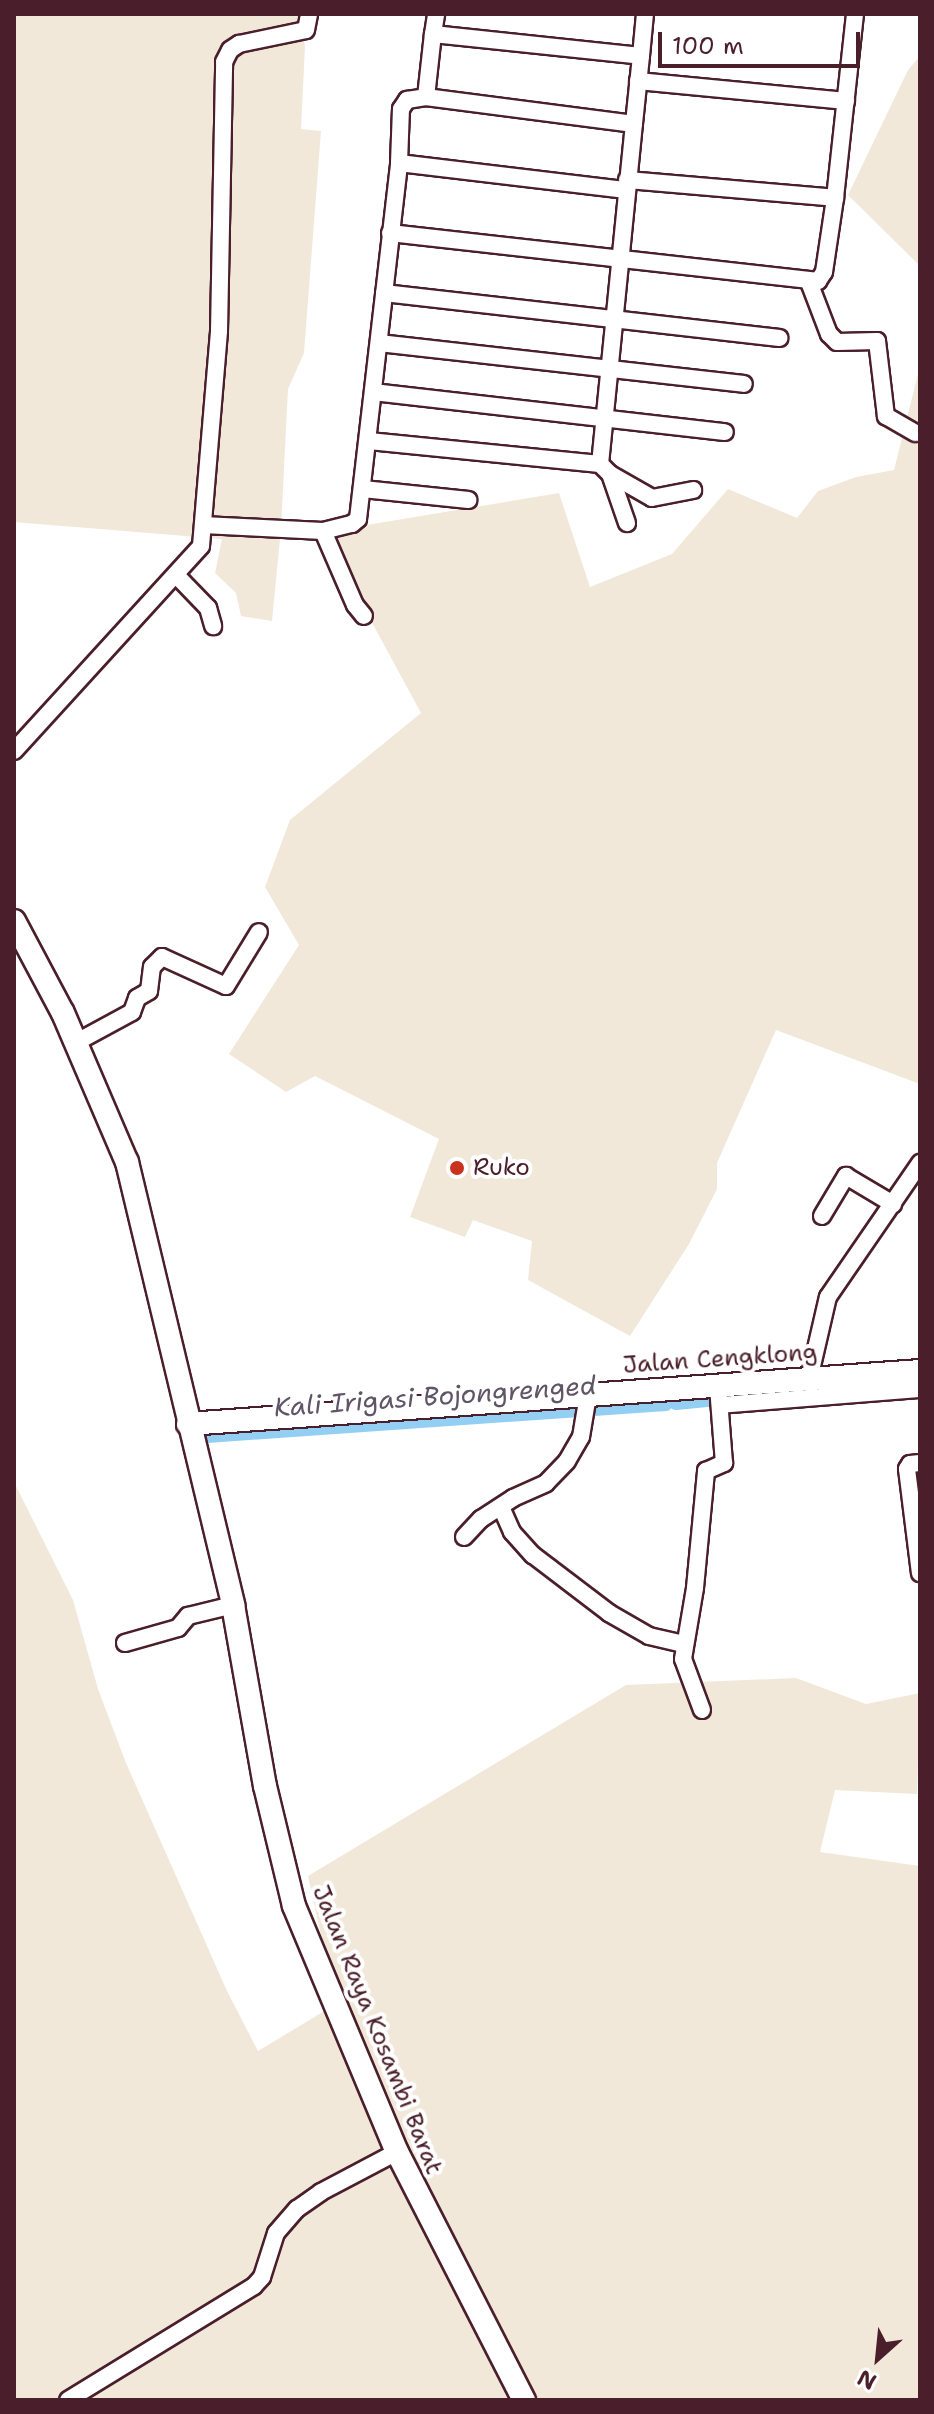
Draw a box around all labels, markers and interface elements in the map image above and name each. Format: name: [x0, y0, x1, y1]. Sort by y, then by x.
scale bar: [662, 16, 864, 66]
text: 100 m: [672, 30, 744, 62]
place label: Ruko: [473, 1154, 530, 1182]
marker: Ruko: [448, 1159, 466, 1177]
street label: Jalan Cengklong: [622, 1338, 818, 1380]
water label: Kali Irigasi Bojongrenged: [273, 1369, 597, 1423]
street label: Jalan Raya Kosambi Barat: [306, 1881, 448, 2179]
north arrow: [838, 2318, 918, 2398]
text: N: [853, 2363, 881, 2397]

